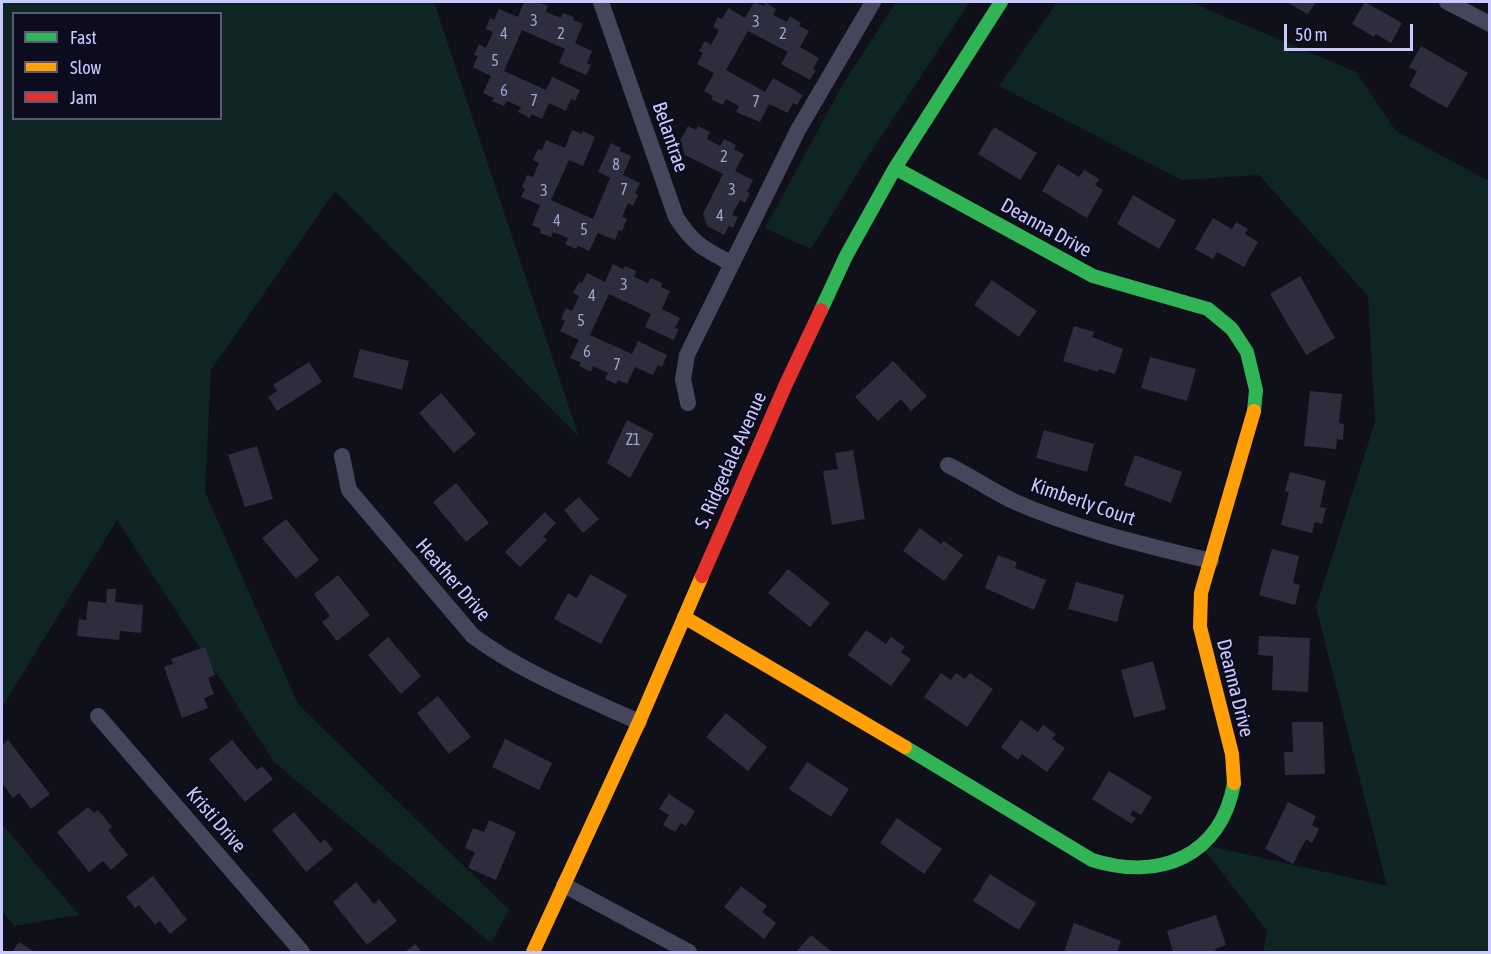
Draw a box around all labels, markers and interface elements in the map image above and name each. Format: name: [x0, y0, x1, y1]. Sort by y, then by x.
house number: 3: [530, 11, 538, 31]
legend: [12, 12, 222, 120]
house number: 3: [752, 12, 760, 32]
scale bar: [1287, 12, 1416, 50]
house number: 4: [500, 24, 508, 44]
house number: 2: [557, 24, 565, 44]
house number: 2: [779, 24, 787, 44]
text: 50 m: [1295, 24, 1327, 45]
text: Fast: [70, 27, 97, 48]
house number: 5: [491, 51, 499, 71]
text: Slow: [70, 57, 101, 78]
house number: 6: [500, 81, 508, 101]
text: Jam: [70, 87, 97, 108]
house number: 7: [530, 91, 538, 111]
house number: 7: [752, 92, 760, 112]
street label: Belantrae: [647, 99, 693, 175]
house number: 2: [720, 147, 728, 167]
house number: 8: [612, 155, 620, 175]
house number: 7: [620, 180, 628, 200]
house number: 3: [728, 180, 736, 200]
house number: 3: [540, 181, 548, 201]
street label: Deanna Drive: [997, 193, 1095, 263]
house number: 4: [716, 206, 724, 226]
house number: 4: [553, 211, 561, 231]
house number: 5: [580, 220, 588, 240]
house number: 3: [620, 275, 628, 295]
house number: 4: [588, 286, 596, 306]
house number: 5: [577, 311, 585, 331]
house number: 6: [583, 342, 591, 362]
house number: 7: [613, 355, 621, 375]
street label: S. Ridgedale Avenue: [690, 388, 772, 532]
house number: Z1: [626, 430, 640, 450]
street label: Kimberly Court: [1028, 473, 1138, 531]
street label: Heather Drive: [410, 534, 496, 626]
street label: Deanna Drive: [1211, 637, 1259, 739]
street label: Kristi Drive: [181, 782, 251, 858]

